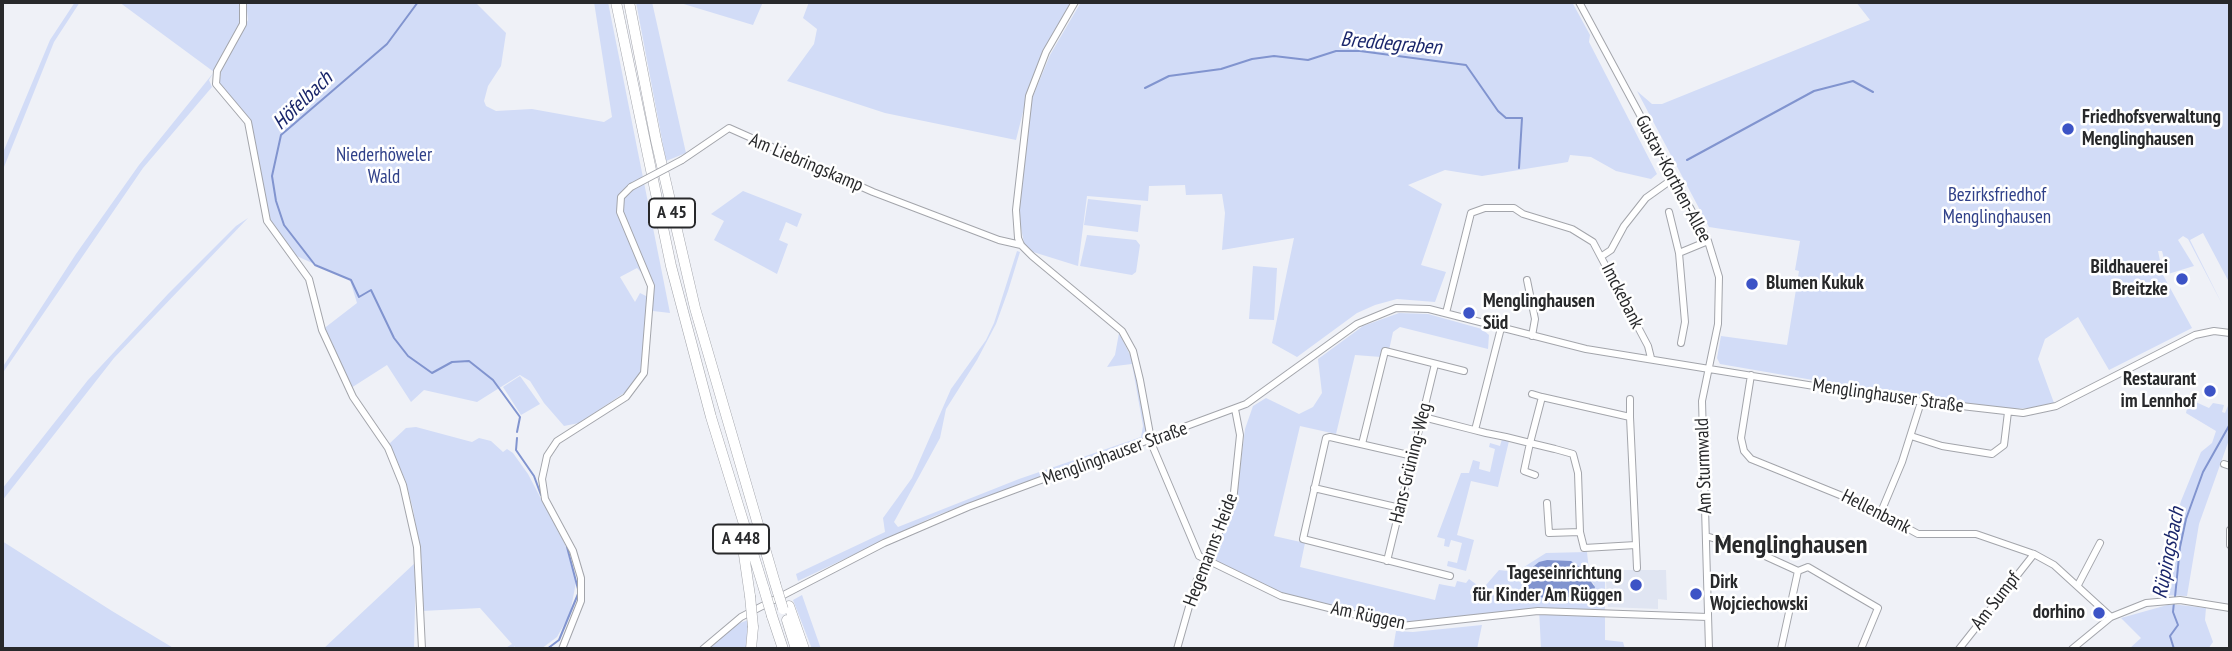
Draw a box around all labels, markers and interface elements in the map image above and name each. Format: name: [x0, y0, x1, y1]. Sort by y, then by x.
water label: Breddegraben: [1339, 27, 1443, 61]
water label: Höfelbach: [268, 67, 338, 135]
place label: Friedhofsverwaltung Menglinghausen: [2082, 107, 2221, 151]
street label: Gustav-Korthen-Allee: [1630, 111, 1716, 247]
marker: Friedhofsverwaltung Menglinghausen: [2060, 121, 2076, 137]
street label: Am Liebringskamp: [746, 129, 866, 197]
park label: Niederhöweler Wald: [336, 145, 432, 189]
park label: Bezirksfriedhof Menglinghausen: [1943, 185, 2051, 229]
road number: A 45: [649, 198, 695, 228]
place label: Bildhauerei Breitzke: [2090, 257, 2168, 301]
street label: Imckebank: [1596, 260, 1648, 332]
marker: Bildhauerei Breitzke: [2174, 271, 2190, 287]
place label: Blumen Kukuk: [1766, 273, 1864, 295]
marker: Blumen Kukuk: [1744, 276, 1760, 292]
place label: Menglinghausen Süd: [1483, 291, 1595, 335]
marker: Menglinghausen Süd: [1461, 305, 1477, 321]
place label: Restaurant im Lennhof: [2121, 369, 2196, 413]
street label: Menglinghauser Straße: [1811, 374, 1965, 418]
marker: Restaurant im Lennhof: [2202, 383, 2218, 399]
street label: Hans-Grüning-Weg: [1385, 400, 1437, 526]
street label: Menglinghauser Straße: [1039, 417, 1191, 491]
street label: Am Sturmwald: [1691, 418, 1717, 514]
street label: Hellenbank: [1838, 485, 1914, 539]
street label: Hegemanns Heide: [1179, 490, 1243, 610]
water label: Rüpingsbach: [2148, 505, 2190, 601]
road number: A 448: [713, 524, 769, 554]
district label: Menglinghausen: [1715, 530, 1867, 562]
place label: Tageseinrichtung für Kinder Am Rüggen: [1473, 563, 1622, 607]
street label: Am Sumpf: [1966, 568, 2026, 634]
place label: Dirk Wojciechowski: [1710, 572, 1808, 616]
marker: Tageseinrichtung für Kinder Am Rüggen: [1628, 577, 1644, 593]
marker: Dirk Wojciechowski: [1688, 586, 1704, 602]
street label: Am Rüggen: [1329, 597, 1407, 635]
place label: dorhino: [2033, 602, 2085, 624]
marker: dorhino: [2091, 605, 2107, 621]

